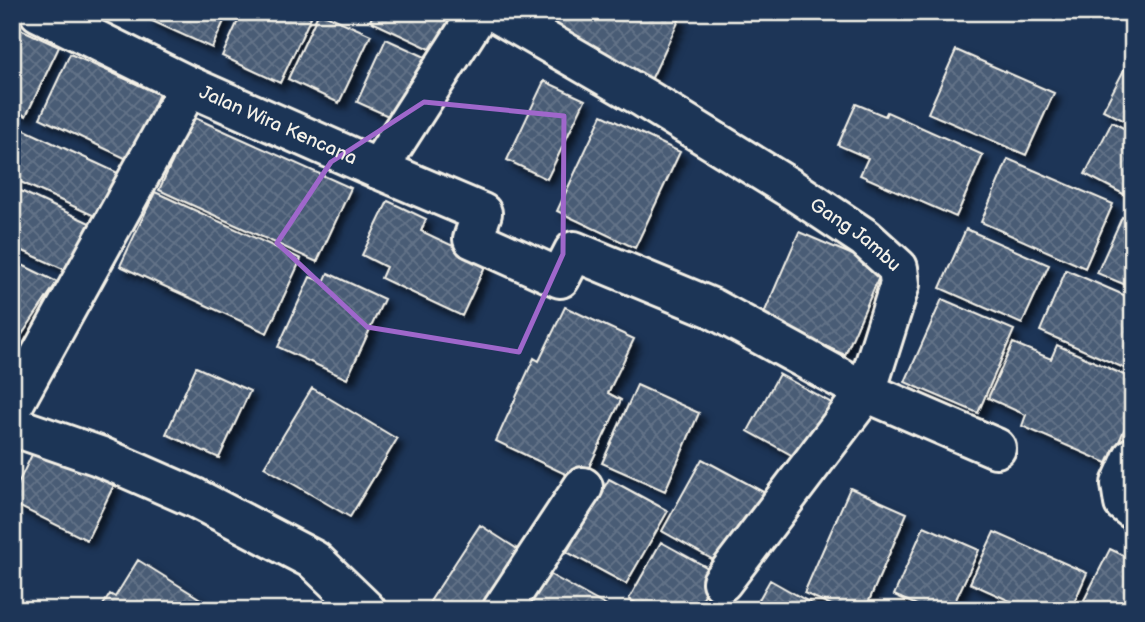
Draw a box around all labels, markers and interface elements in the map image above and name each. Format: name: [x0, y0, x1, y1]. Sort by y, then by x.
street label: Jalan Wira Kencana: [196, 80, 361, 170]
street label: Gang Jambu: [806, 193, 906, 276]

